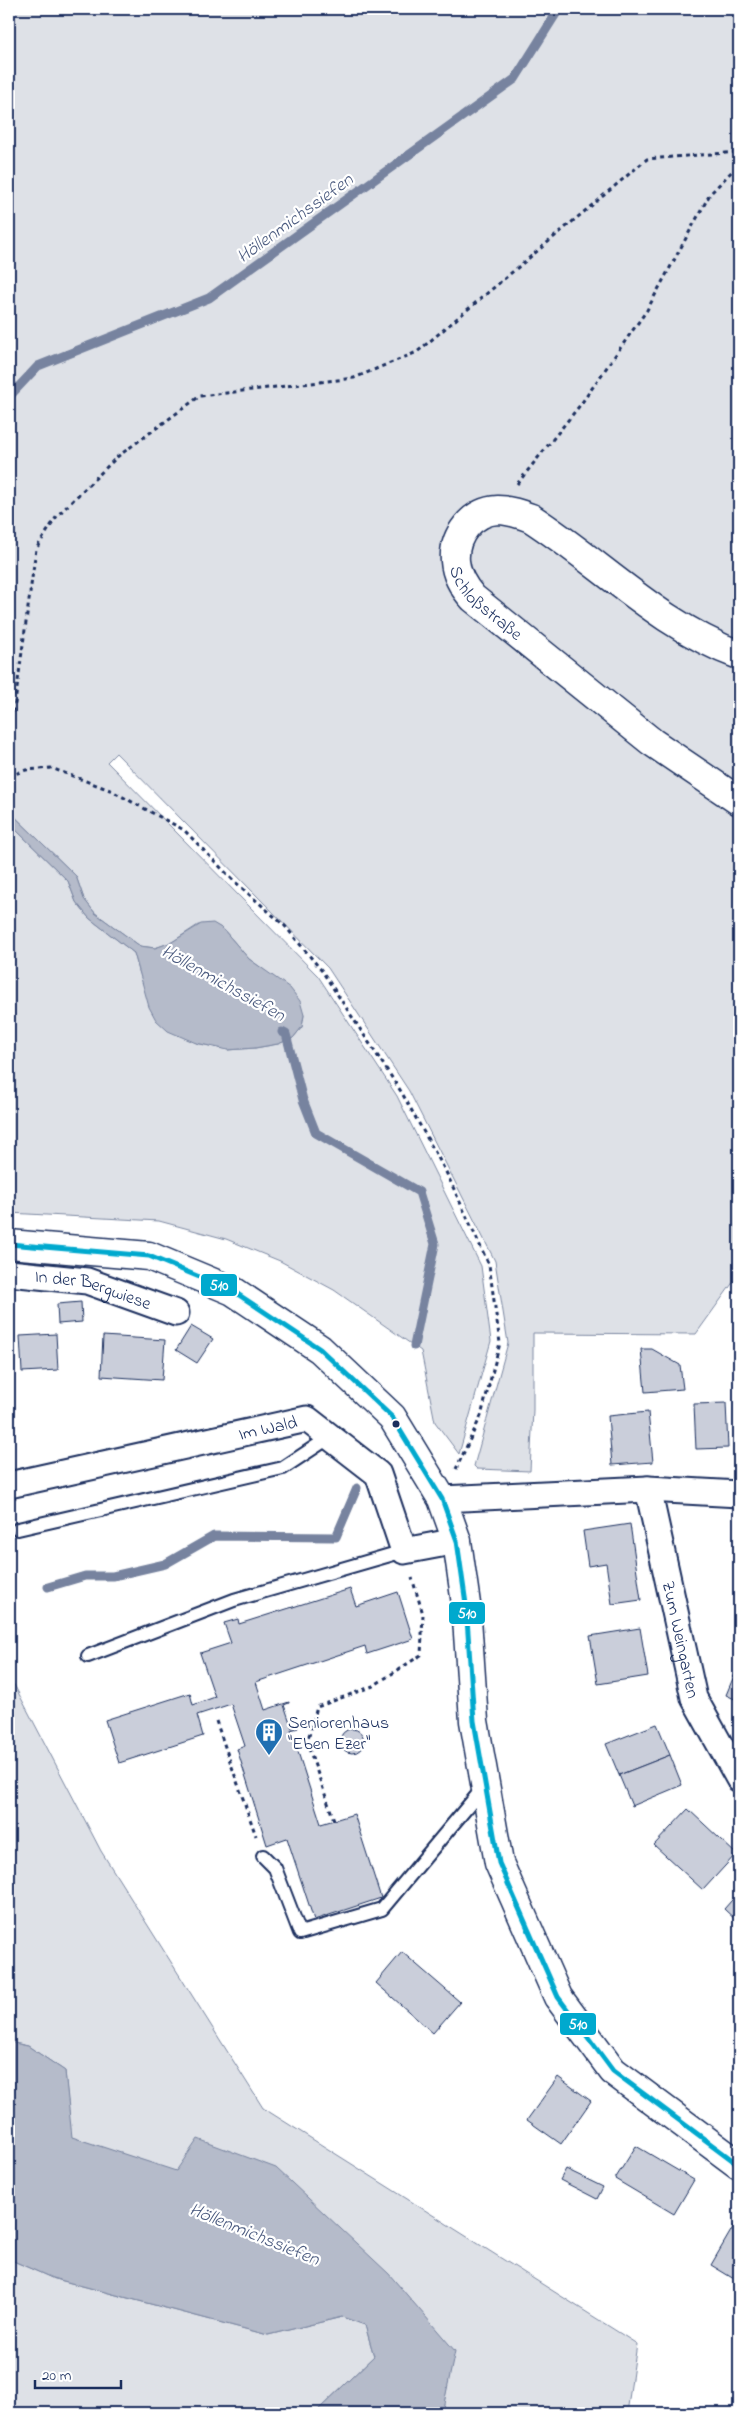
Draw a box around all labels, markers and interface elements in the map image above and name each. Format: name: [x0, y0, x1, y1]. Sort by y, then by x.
water label: Höllenmichssiefen: [232, 167, 360, 271]
street label: Schloßstraße: [441, 563, 528, 648]
water label: Höllenmichssiefen: [156, 939, 290, 1030]
street label: In der Bergwiese: [33, 1265, 155, 1318]
line badge: 510: [200, 1273, 238, 1297]
text: 510: [210, 1276, 228, 1297]
street label: Im Wald: [236, 1411, 300, 1449]
unlabelled marker: [391, 1419, 401, 1429]
street label: Zum Weingarten: [654, 1579, 705, 1701]
line badge: 510: [448, 1601, 486, 1625]
text: 510: [458, 1604, 476, 1625]
place label: Seniorenhaus "Eben Ezer": [288, 1711, 389, 1758]
building icon: Seniorenhaus "Eben Ezer": [254, 1717, 284, 1756]
line badge: 510: [559, 2012, 597, 2036]
text: 510: [569, 2015, 587, 2036]
water label: Höllenmichssiefen: [185, 2197, 324, 2274]
scale bar: [35, 2357, 121, 2389]
text: 20 m: [42, 2365, 72, 2387]

